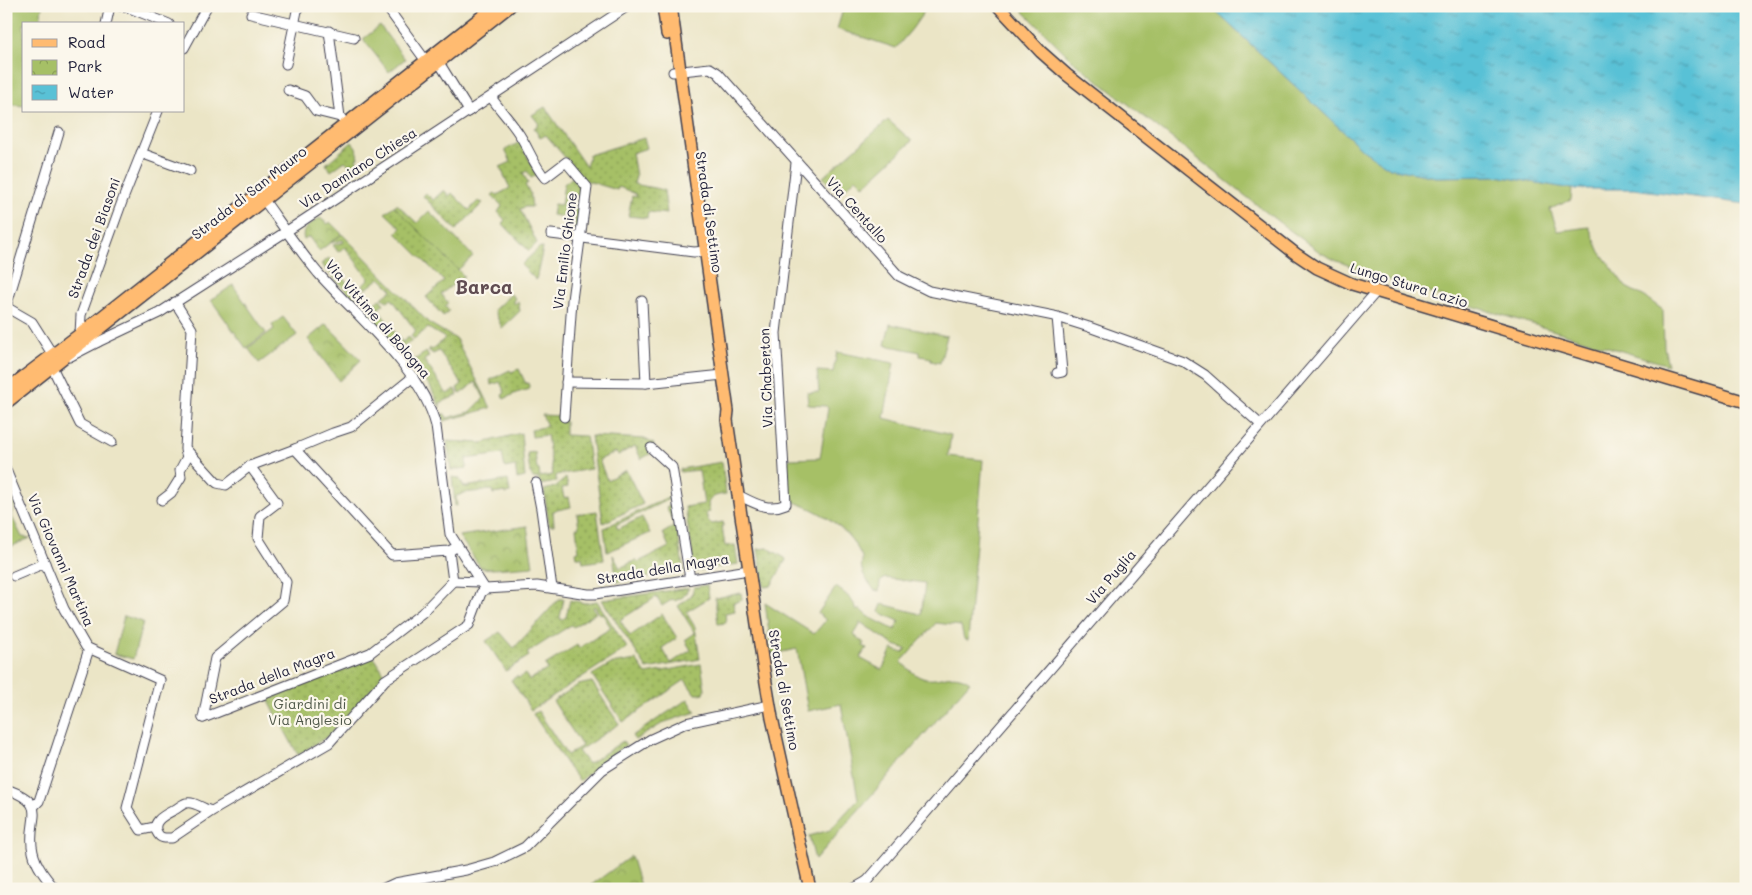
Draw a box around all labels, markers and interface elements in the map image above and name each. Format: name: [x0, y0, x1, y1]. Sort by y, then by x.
legend: [22, 22, 185, 112]
text: Road: [68, 32, 105, 52]
text: Park: [68, 56, 102, 76]
text: Water: [68, 82, 114, 102]
street label: Via Damiano Chiesa: [296, 123, 420, 213]
street label: Strada di San Mauro: [187, 142, 310, 244]
street label: Strada di Settimo: [692, 150, 727, 274]
street label: Via Centallo: [823, 172, 892, 247]
street label: Strada dei Biasoni: [63, 175, 124, 301]
street label: Via Emilio Ghione: [548, 191, 581, 311]
street label: Via Vittime di Bologna: [321, 255, 435, 382]
street label: Lungo Stura Lazio: [1348, 258, 1470, 311]
district label: Barca: [455, 274, 513, 299]
street label: Via Chaberton: [754, 328, 777, 428]
street label: Via Giovanni Martina: [24, 490, 99, 629]
street label: Via Puglia: [1081, 545, 1140, 608]
street label: Strada della Magra: [596, 549, 730, 588]
street label: Strada di Settimo: [765, 628, 804, 752]
street label: Strada della Magra: [206, 643, 337, 708]
park label: Giardini di Via Anglesio: [268, 694, 352, 729]

